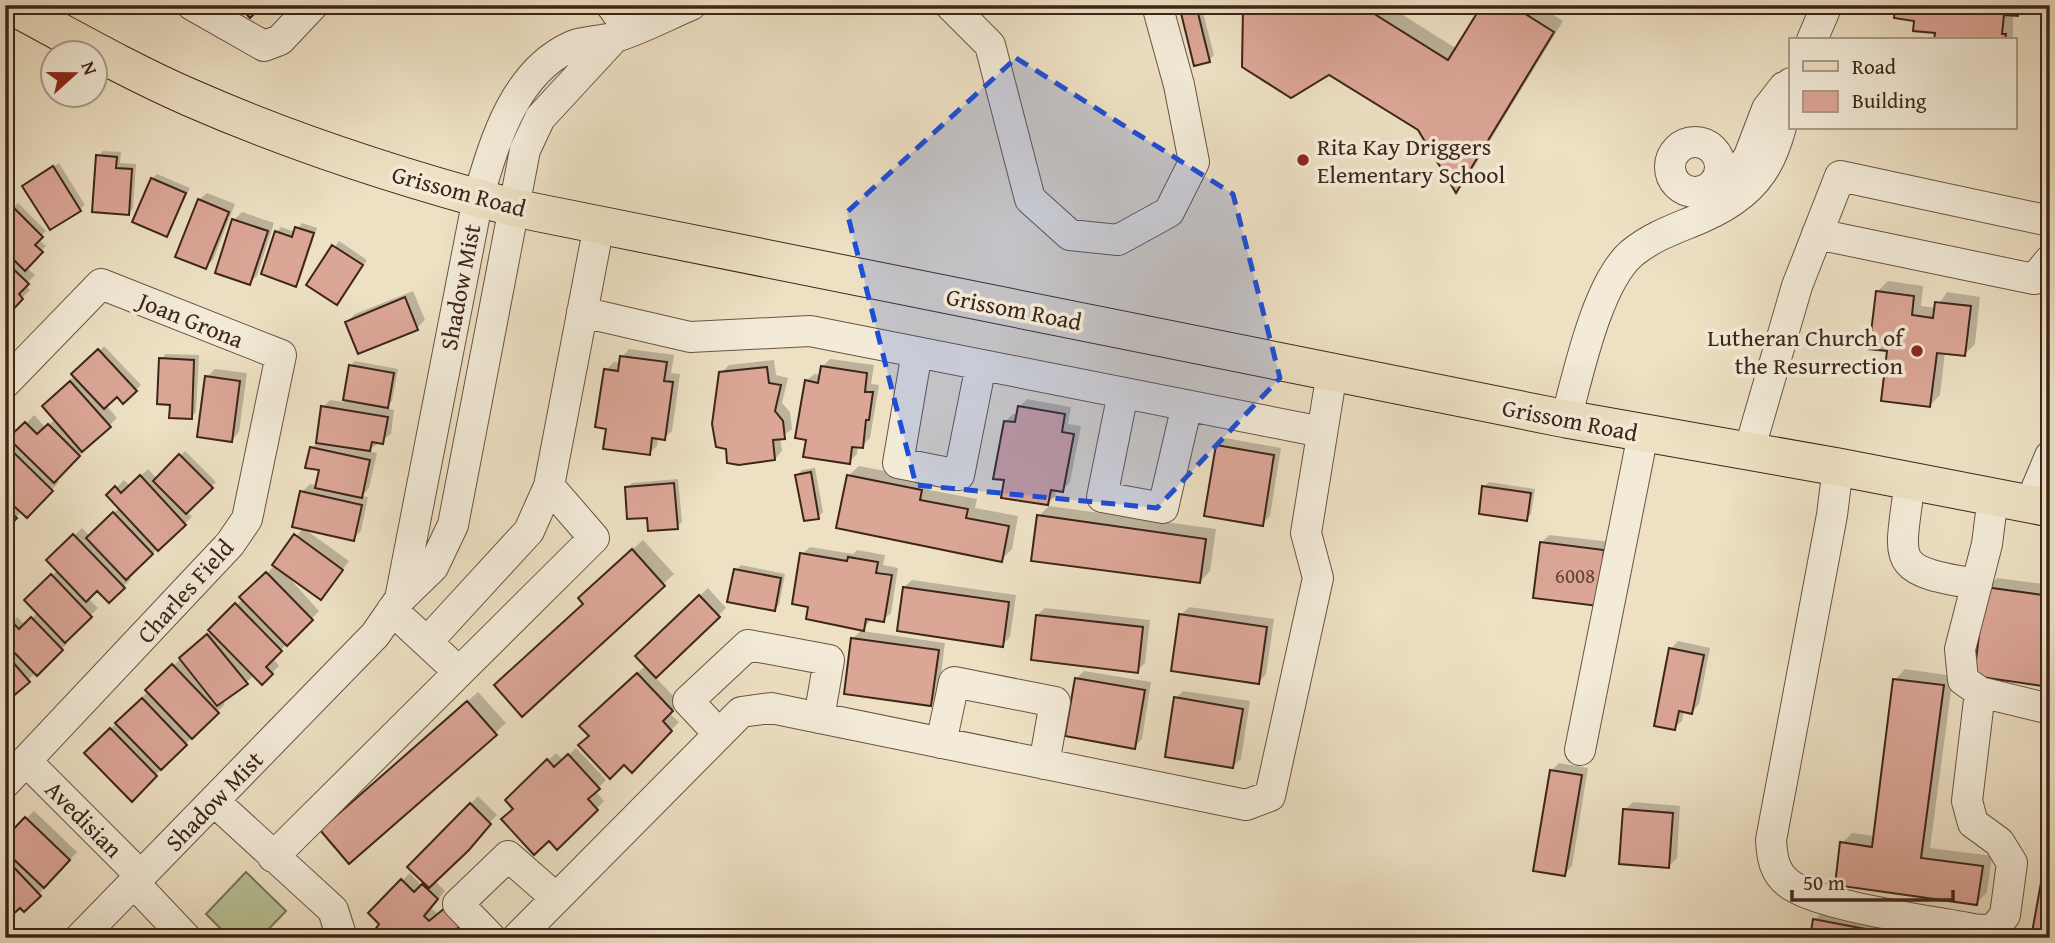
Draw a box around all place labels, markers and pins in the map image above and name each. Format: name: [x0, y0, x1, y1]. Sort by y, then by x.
place label: Rita Kay Driggers Elementary School: [1317, 129, 1505, 192]
marker: Rita Kay Driggers Elementary School: [1295, 152, 1311, 168]
place label: Lutheran Church of the Resurrection: [1707, 320, 1905, 383]
marker: Lutheran Church of the Resurrection: [1909, 343, 1925, 359]

